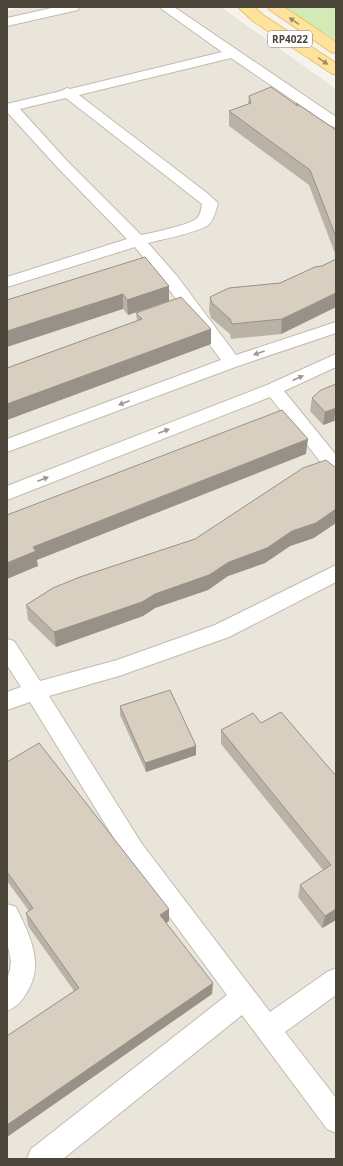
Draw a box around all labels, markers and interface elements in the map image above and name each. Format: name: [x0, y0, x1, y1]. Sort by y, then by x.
one-way arrow: [288, 17, 299, 25]
road number: RP4022: [268, 31, 312, 47]
one-way arrow: [317, 57, 328, 65]
one-way arrow: [253, 350, 265, 356]
one-way arrow: [292, 374, 304, 380]
one-way arrow: [118, 400, 130, 406]
one-way arrow: [159, 428, 171, 434]
one-way arrow: [38, 475, 50, 481]

